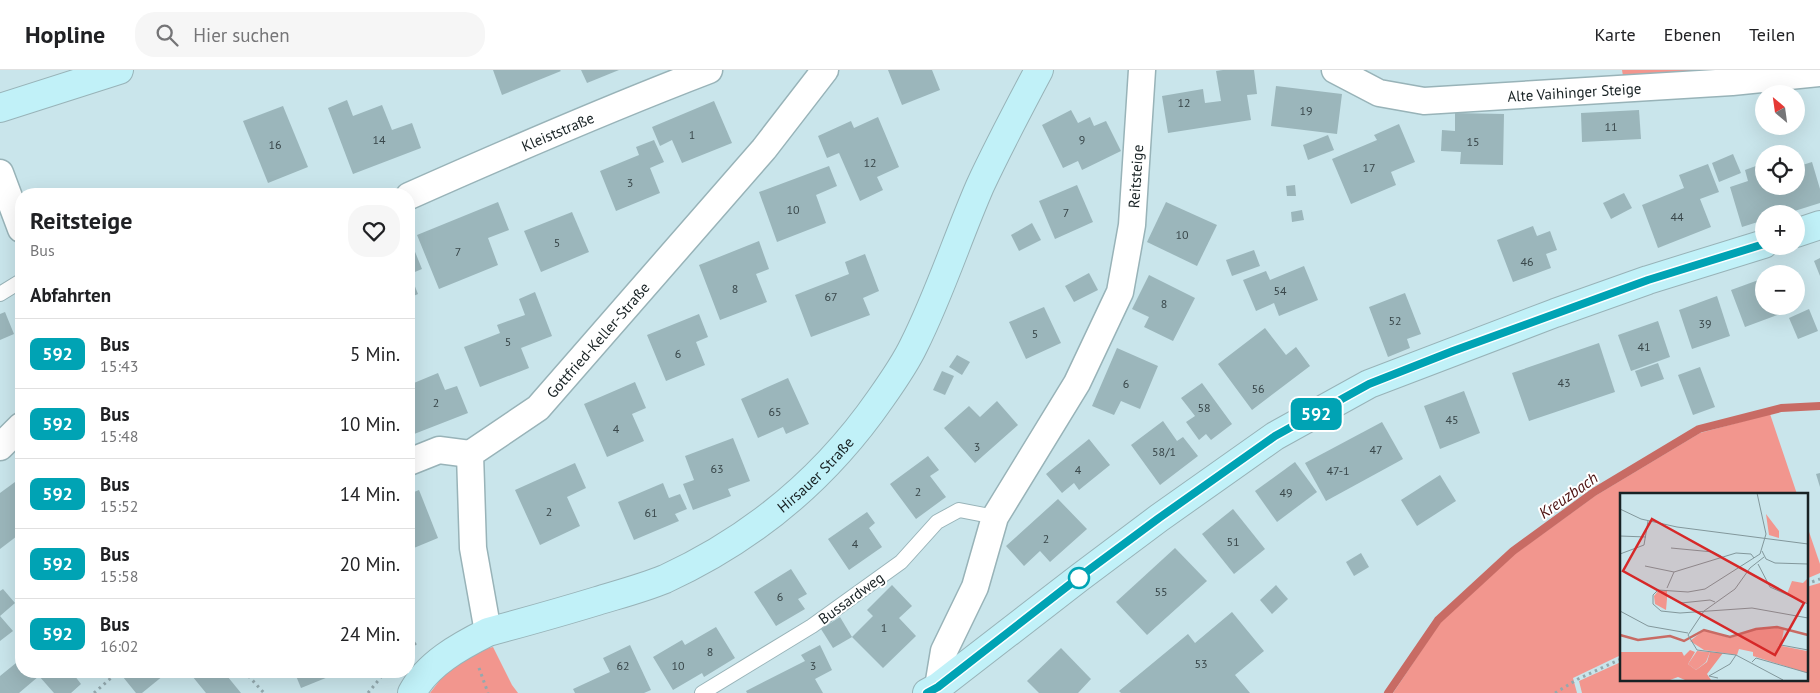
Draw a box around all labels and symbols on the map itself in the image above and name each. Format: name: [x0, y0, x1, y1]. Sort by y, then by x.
street label: Alte Vaihinger Steige: [1507, 78, 1642, 105]
north arrow: [1755, 85, 1805, 135]
house number: 12: [1177, 95, 1191, 110]
house number: 19: [1299, 103, 1313, 118]
street label: Kleiststraße: [518, 108, 597, 155]
house number: 11: [1604, 119, 1618, 134]
house number: 1: [689, 127, 695, 142]
house number: 14: [372, 132, 386, 147]
house number: 9: [1079, 132, 1085, 147]
house number: 15: [1466, 134, 1480, 149]
house number: 16: [268, 137, 282, 152]
street label: Reitsteige: [1124, 144, 1147, 209]
house number: 12: [863, 155, 877, 170]
house number: 17: [1362, 160, 1376, 175]
house number: 3: [627, 175, 633, 190]
house number: 10: [786, 202, 800, 217]
house number: 7: [1063, 205, 1069, 220]
house number: 44: [1670, 209, 1684, 224]
house number: 10: [1175, 227, 1189, 242]
house number: 5: [554, 235, 560, 250]
house number: 7: [455, 244, 461, 259]
house number: 46: [1520, 254, 1534, 269]
street label: Gottfried-Keller-Straße: [542, 278, 653, 402]
house number: 8: [732, 281, 738, 296]
house number: 54: [1273, 283, 1287, 298]
house number: 67: [824, 289, 838, 304]
house number: 8: [1161, 296, 1167, 311]
house number: 52: [1388, 313, 1402, 328]
house number: 39: [1698, 316, 1712, 331]
house number: 5: [1032, 326, 1038, 341]
house number: 5: [505, 334, 511, 349]
house number: 41: [1637, 339, 1651, 354]
house number: 6: [675, 346, 681, 361]
house number: 43: [1557, 375, 1571, 390]
house number: 6: [1123, 376, 1129, 391]
house number: 56: [1251, 381, 1265, 396]
house number: 2: [433, 395, 439, 410]
line badge: 592: [1287, 398, 1345, 430]
house number: 58: [1197, 400, 1211, 415]
house number: 65: [768, 404, 782, 419]
house number: 45: [1445, 412, 1459, 427]
house number: 4: [613, 421, 620, 436]
street label: Hirsauer Straße: [773, 433, 857, 516]
house number: 3: [974, 439, 980, 454]
house number: 47: [1369, 442, 1383, 457]
house number: 58/1: [1152, 444, 1176, 459]
house number: 63: [710, 461, 724, 476]
house number: 4: [1075, 462, 1082, 477]
house number: 47-1: [1326, 463, 1350, 478]
water label: Kreuzbach: [1534, 467, 1602, 523]
house number: 2: [915, 484, 921, 499]
house number: 49: [1279, 485, 1293, 500]
inset map: [1620, 493, 1808, 680]
house number: 2: [546, 504, 552, 519]
house number: 61: [644, 505, 658, 520]
house number: 2: [1043, 531, 1049, 546]
house number: 51: [1226, 534, 1240, 549]
house number: 4: [852, 536, 859, 551]
unlabelled marker: [1068, 567, 1090, 589]
street label: Bussardweg: [814, 568, 888, 628]
house number: 55: [1154, 584, 1168, 599]
house number: 6: [777, 589, 783, 604]
house number: 1: [881, 620, 887, 635]
house number: 8: [707, 644, 713, 659]
house number: 53: [1194, 656, 1208, 671]
house number: 62: [616, 658, 630, 673]
house number: 10: [671, 658, 685, 673]
house number: 3: [810, 658, 816, 673]

